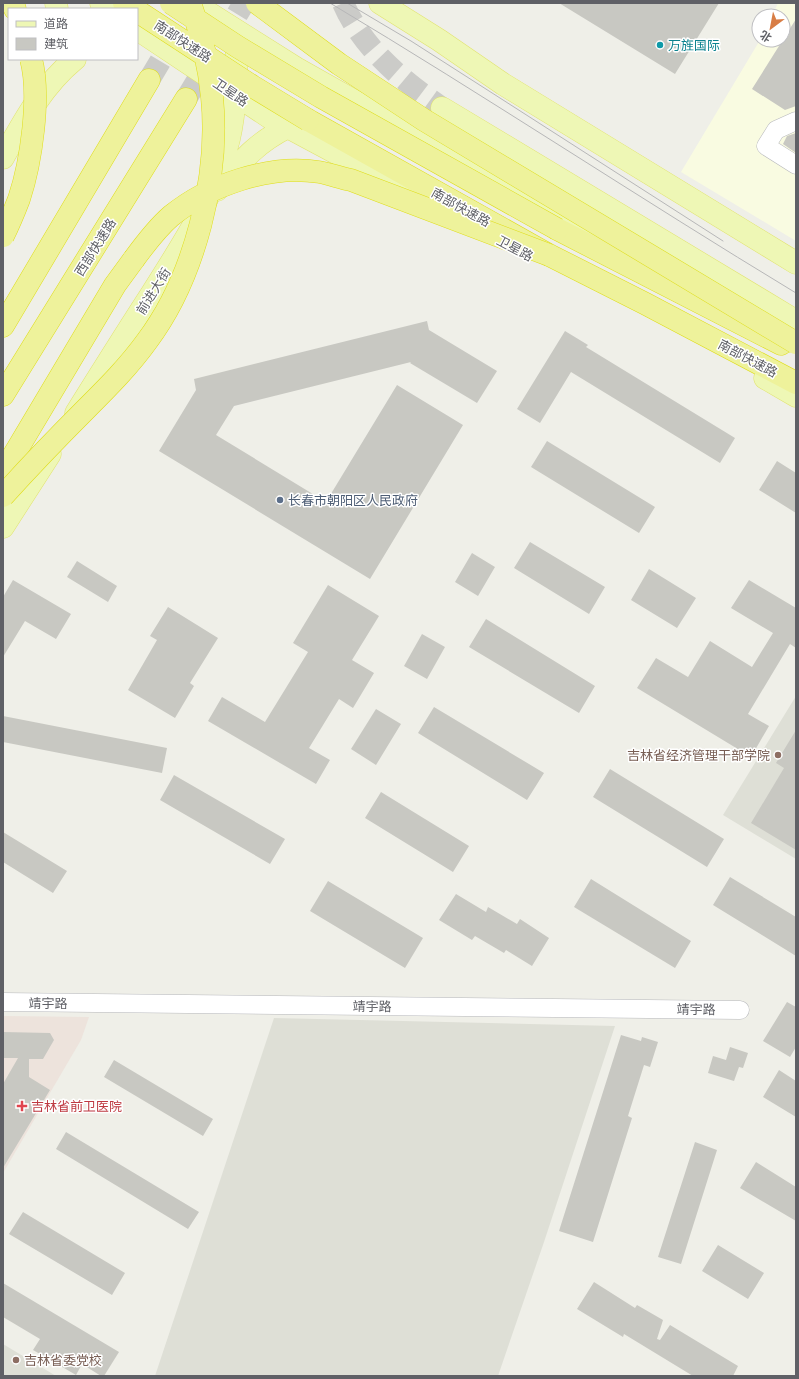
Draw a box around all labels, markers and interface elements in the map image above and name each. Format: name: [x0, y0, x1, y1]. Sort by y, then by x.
legend: [8, 8, 138, 60]
north arrow: [751, 8, 791, 48]
text: 道路: [44, 17, 68, 31]
street label: 南部快速路: [151, 17, 214, 65]
text: 北: [758, 28, 774, 44]
text: 建筑: [44, 37, 68, 51]
place label: 万旌国际: [668, 38, 720, 53]
marker: 万旌国际: [655, 40, 665, 50]
street label: 卫星路: [210, 75, 251, 110]
street label: 南部快速路: [429, 185, 493, 230]
street label: 西部快速路: [72, 216, 119, 279]
street label: 卫星路: [494, 233, 536, 264]
street label: 前进大街: [133, 265, 174, 317]
street label: 南部快速路: [716, 337, 780, 380]
place label: 长春市朝阳区人民政府: [288, 493, 418, 508]
marker: 长春市朝阳区人民政府: [275, 495, 285, 505]
place label: 吉林省经济管理干部学院: [627, 748, 770, 763]
marker: 吉林省经济管理干部学院: [773, 750, 783, 760]
street label: 靖宇路: [28, 996, 68, 1011]
street label: 靖宇路: [352, 999, 392, 1014]
street label: 靖宇路: [676, 1002, 716, 1017]
place label: 吉林省前卫医院: [31, 1099, 122, 1114]
marker: 吉林省前卫医院: [16, 1100, 28, 1112]
place label: 吉林省委党校: [24, 1353, 102, 1368]
marker: 吉林省委党校: [11, 1355, 21, 1365]

